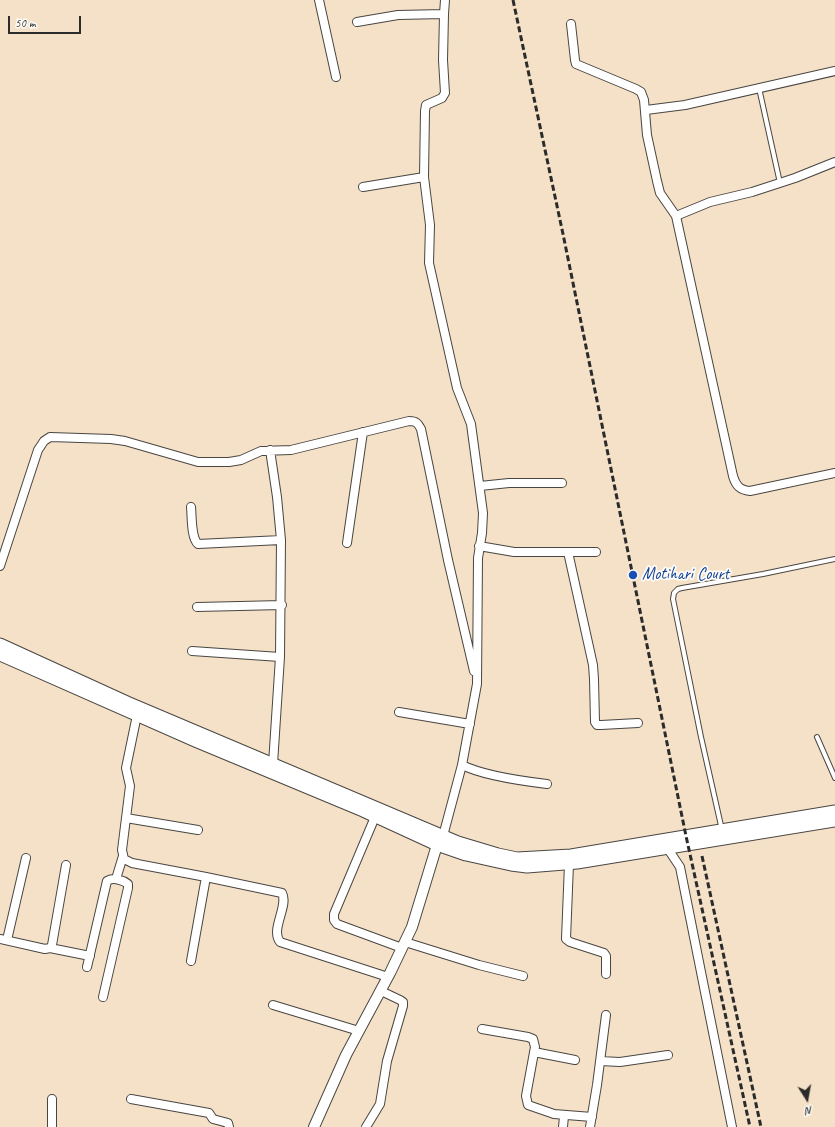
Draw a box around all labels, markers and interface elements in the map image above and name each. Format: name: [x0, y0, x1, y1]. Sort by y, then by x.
scale bar: [10, 8, 83, 34]
text: 50 m: [15, 15, 35, 31]
place label: Motihari Court: [642, 565, 729, 585]
marker: Motihari Court: [627, 569, 639, 581]
north arrow: [787, 1079, 827, 1119]
text: N: [805, 1103, 814, 1118]

